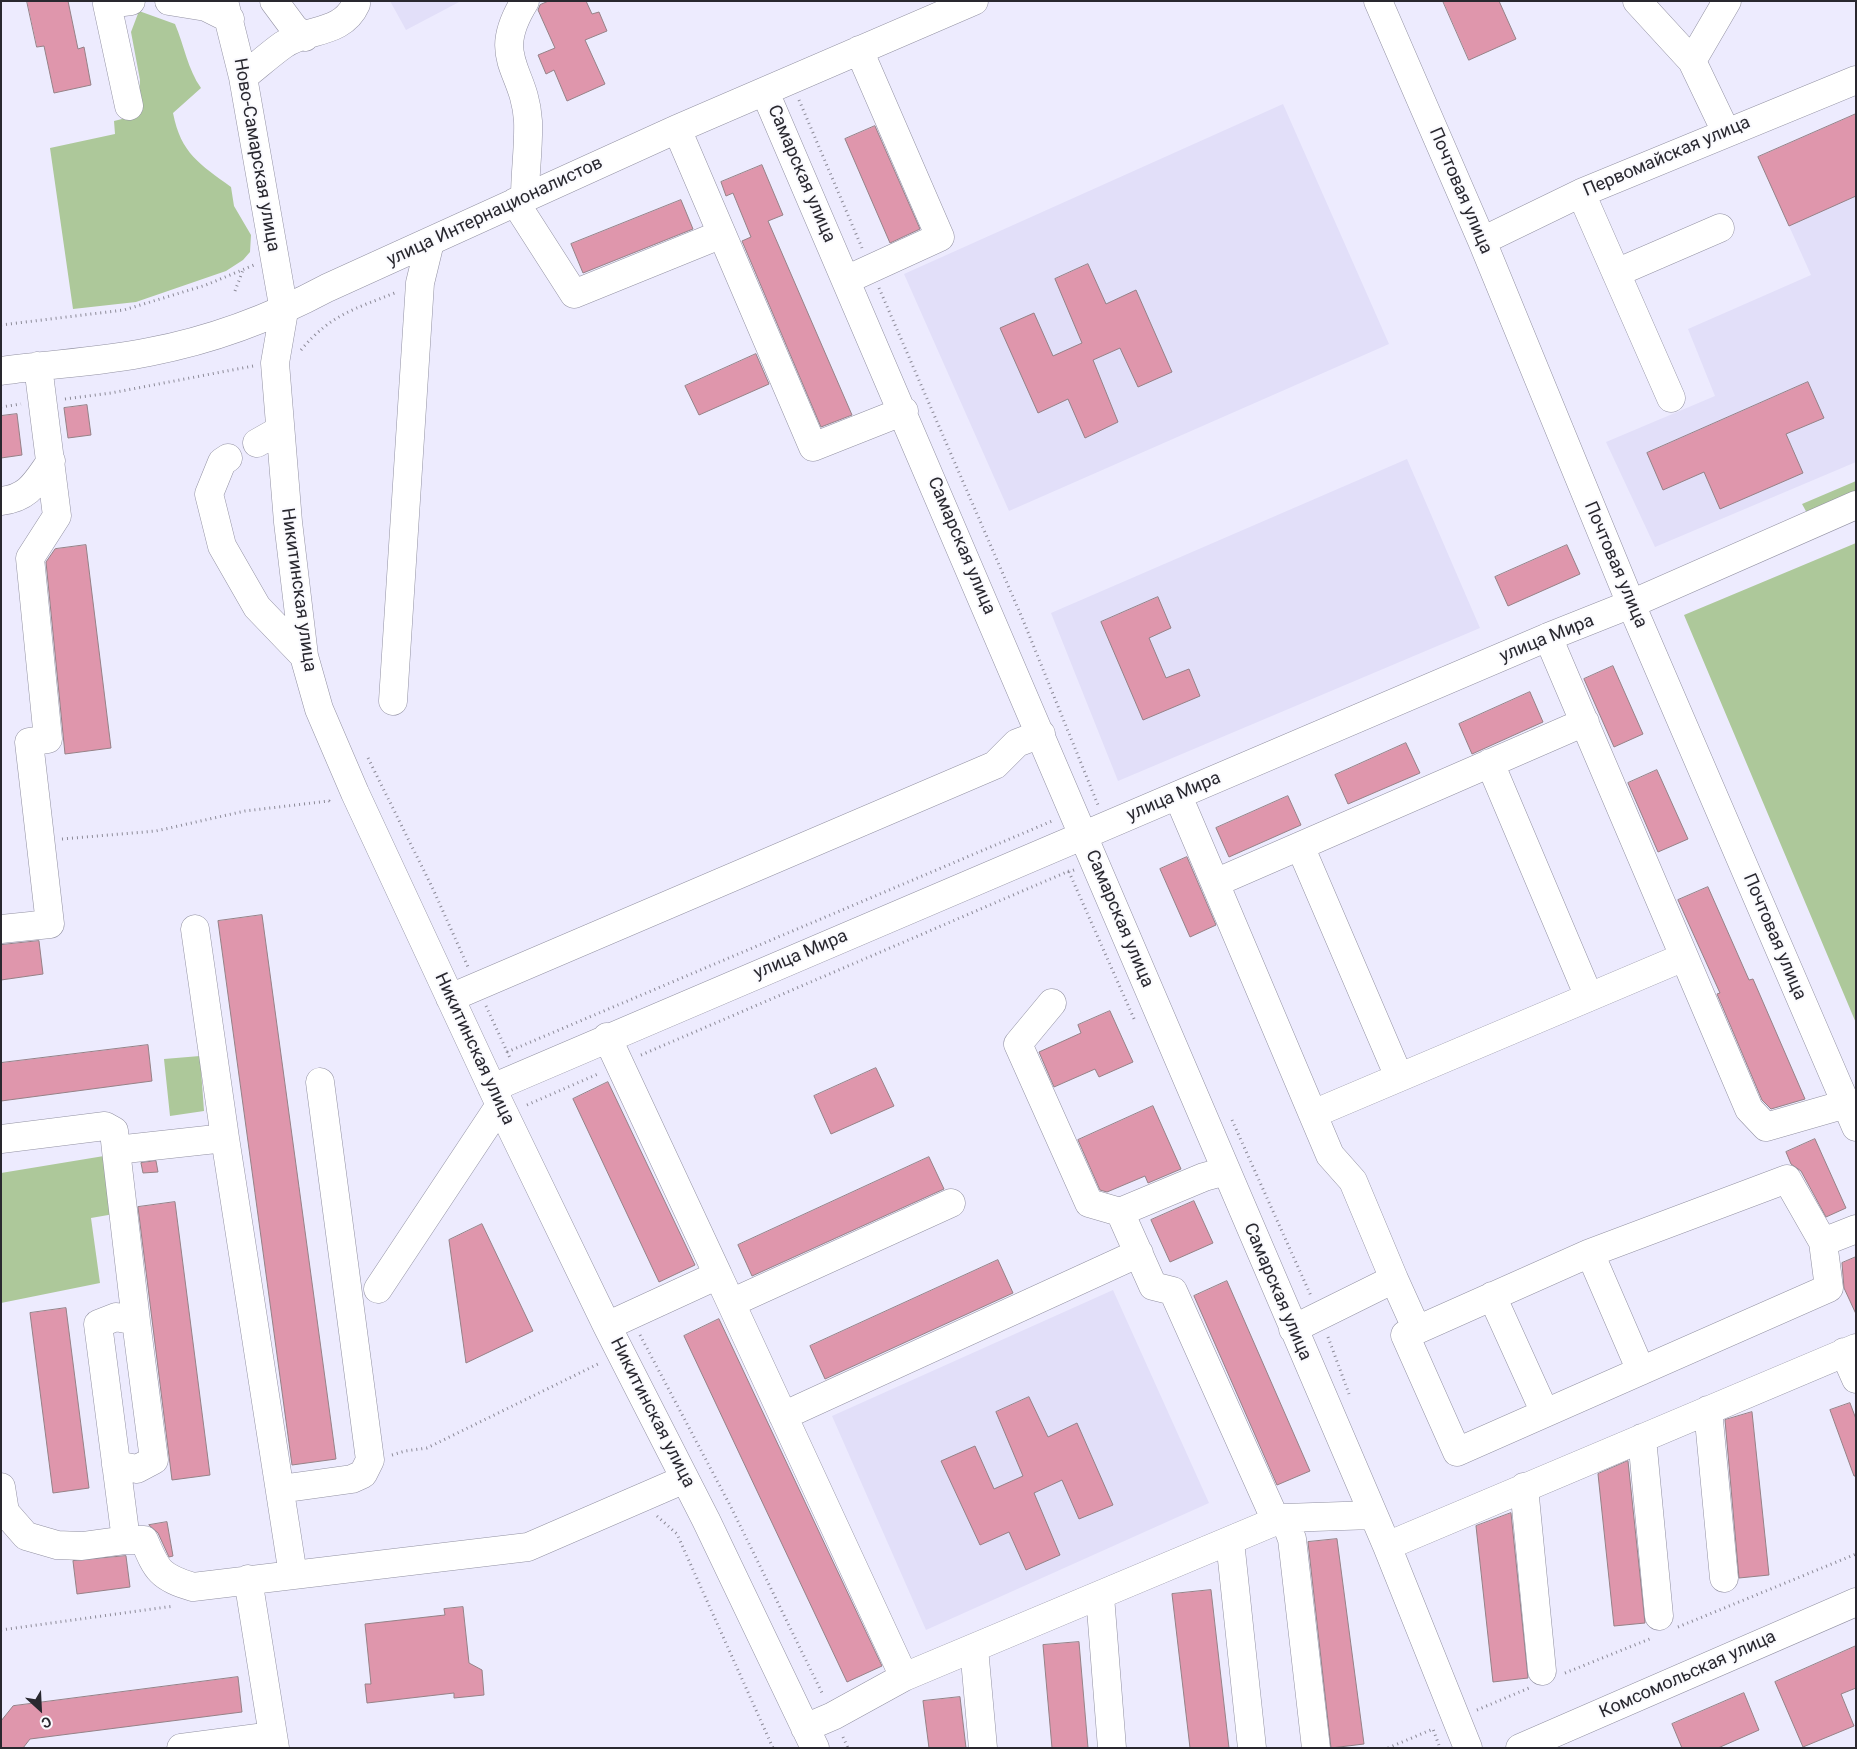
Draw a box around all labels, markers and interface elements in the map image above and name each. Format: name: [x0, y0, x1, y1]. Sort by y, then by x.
street label: Ново-Самарская улица: [228, 57, 284, 253]
street label: Самарская улица: [762, 102, 840, 246]
street label: Первомайская улица: [1580, 112, 1754, 202]
street label: Почтовая улица: [1424, 125, 1496, 257]
street label: улица Интернационалистов: [384, 152, 606, 272]
street label: Самарская улица: [922, 474, 1000, 618]
street label: Почтовая улица: [1579, 499, 1651, 631]
street label: Никитинская улица: [276, 507, 320, 673]
street label: улица Мира: [1497, 610, 1597, 668]
street label: улица Мира: [1124, 768, 1224, 826]
street label: Самарская улица: [1080, 847, 1158, 991]
street label: Почтовая улица: [1738, 871, 1810, 1003]
street label: улица Мира: [751, 926, 851, 984]
street label: Никитинская улица: [429, 969, 519, 1129]
street label: Самарская улица: [1238, 1220, 1316, 1364]
street label: Никитинская улица: [605, 1334, 699, 1492]
street label: Комсомольская улица: [1596, 1626, 1780, 1724]
north arrow: [15, 1684, 65, 1734]
text: С: [39, 1713, 54, 1732]

